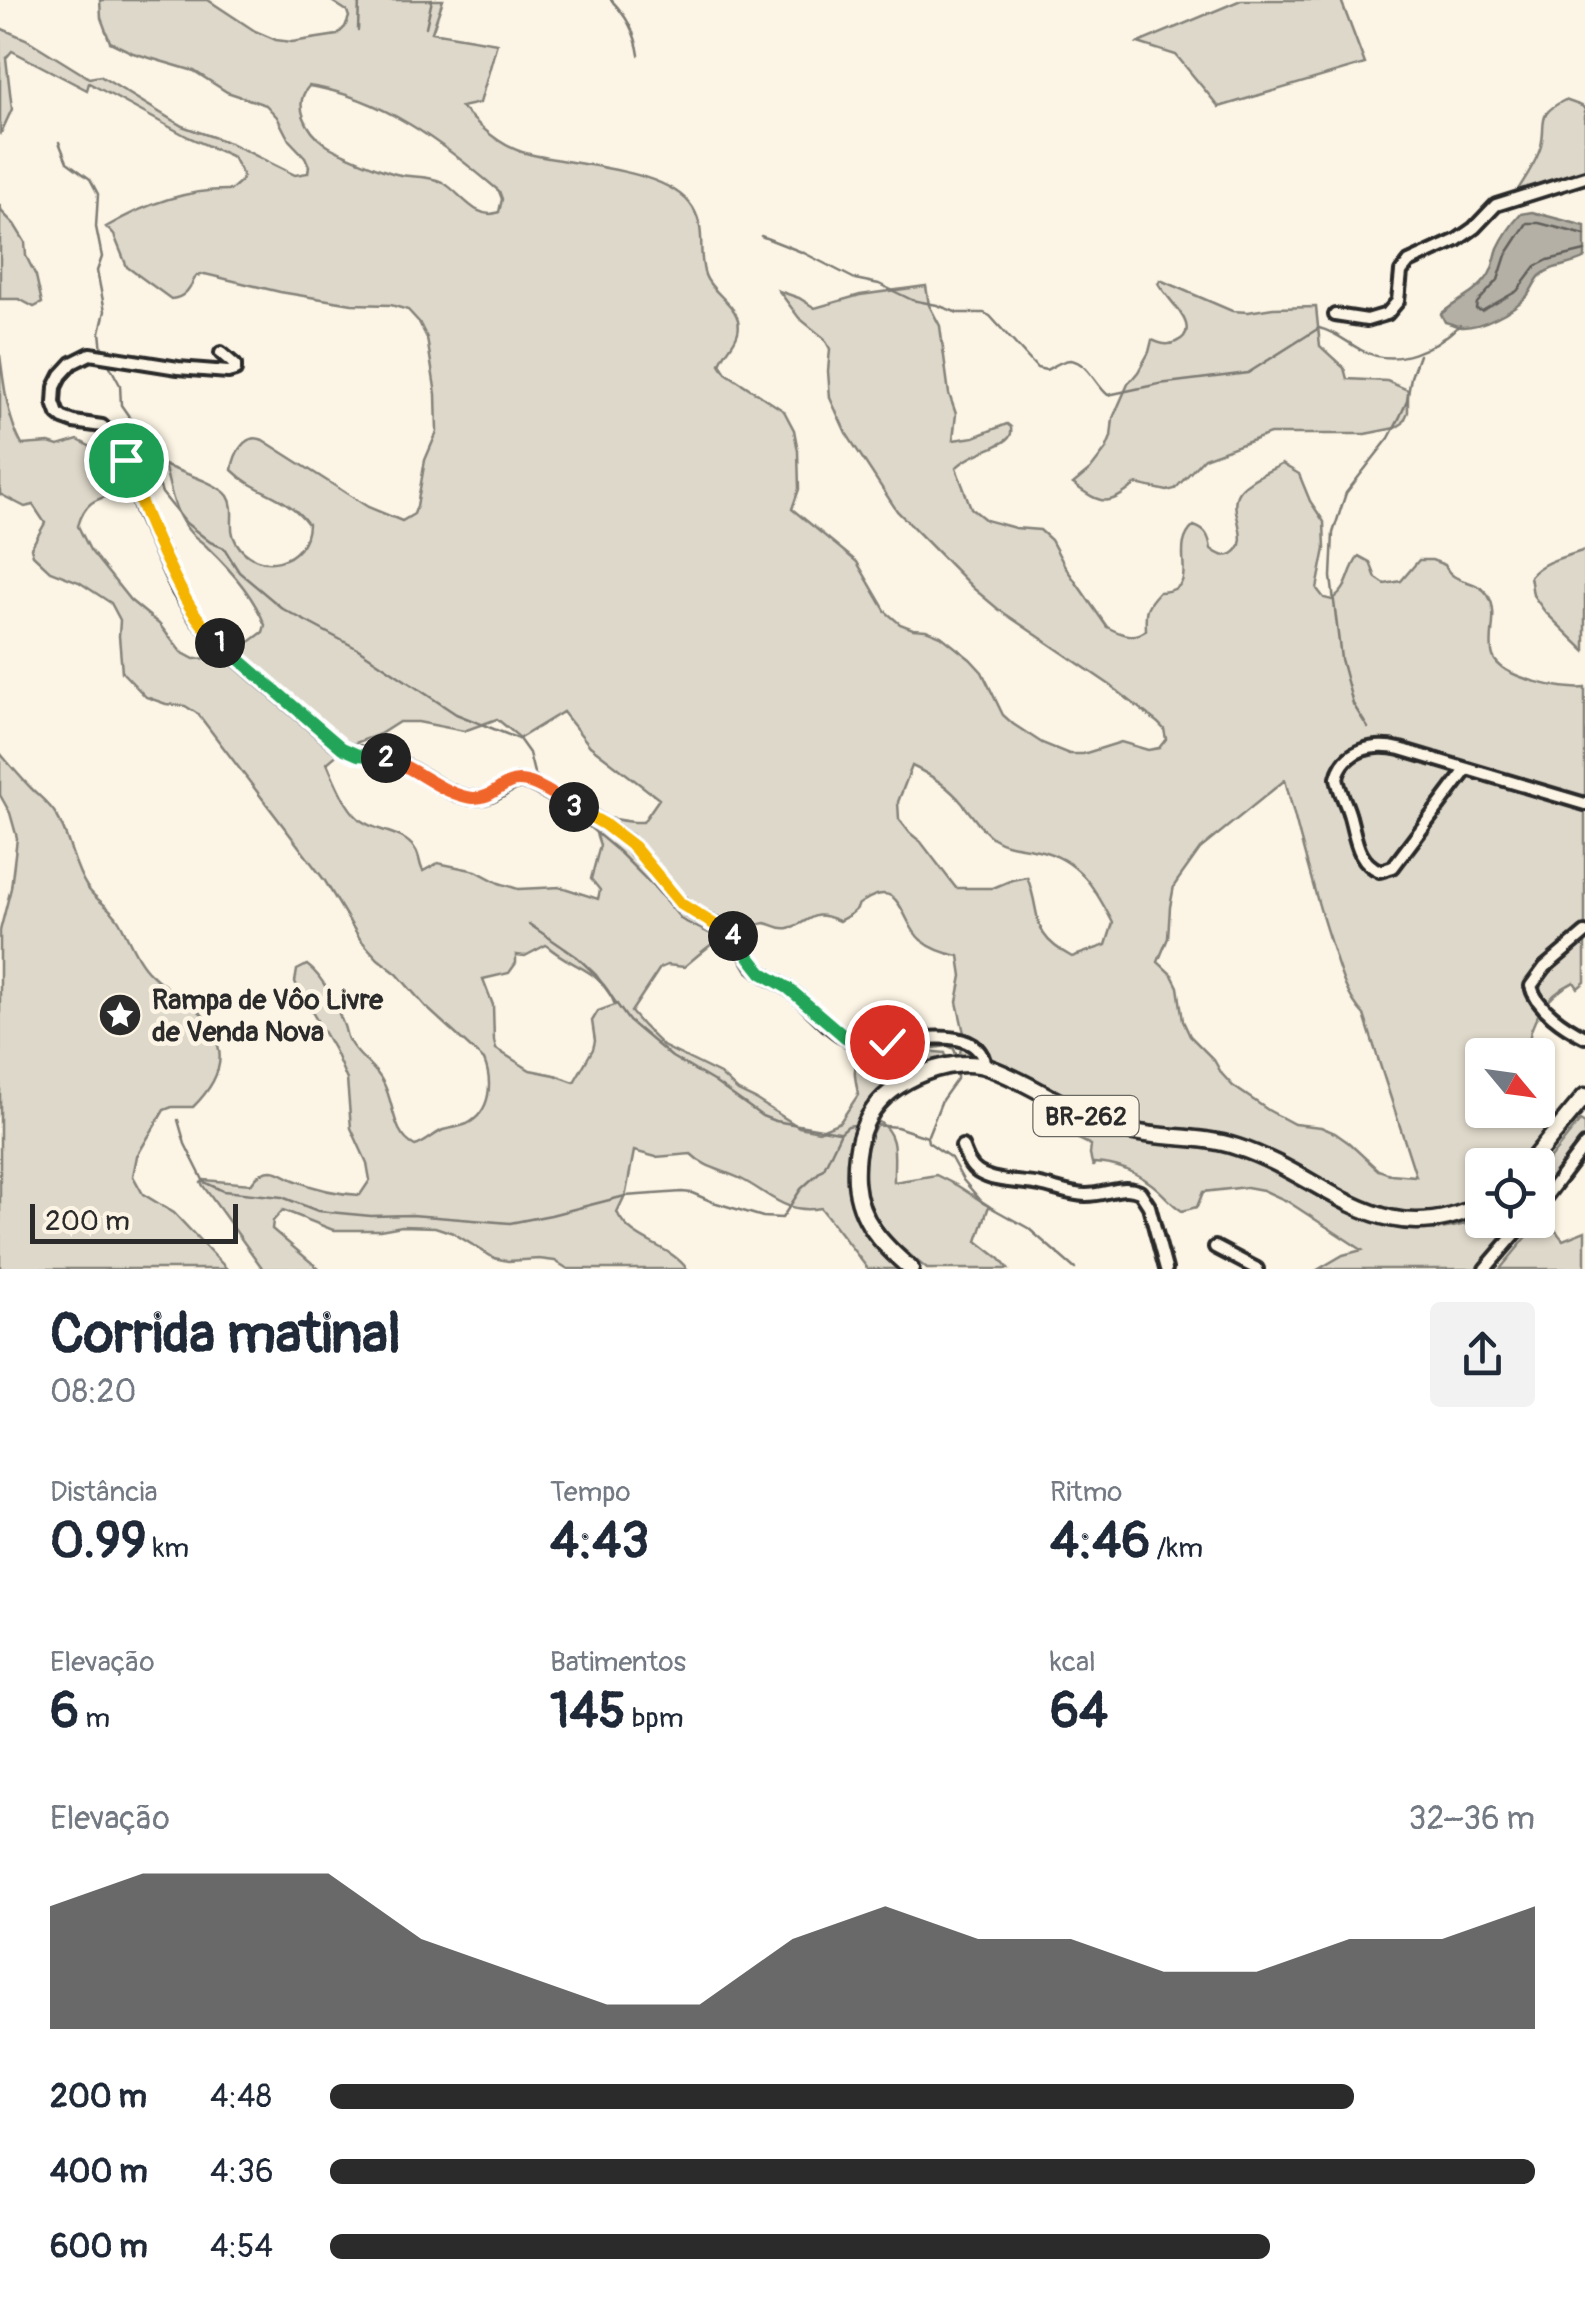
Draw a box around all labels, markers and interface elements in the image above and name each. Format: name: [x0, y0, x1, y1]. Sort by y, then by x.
pin: [84, 418, 169, 503]
icon: arrive: [99, 433, 154, 488]
pin: 1: [195, 618, 245, 668]
text: 1: [215, 625, 225, 660]
pin: 2: [361, 733, 411, 783]
text: 2: [378, 740, 394, 775]
pin: 3: [549, 782, 599, 832]
text: 3: [566, 789, 582, 824]
pin: 4: [708, 911, 758, 961]
text: 4: [725, 918, 741, 953]
place label: Rampa de Vôo Livre de Venda Nova: [152, 983, 384, 1050]
place icon: Rampa de Vôo Livre de Venda Nova: [97, 992, 143, 1038]
pin: [845, 1000, 930, 1085]
icon: check: [860, 1015, 915, 1070]
north arrow: [1465, 1038, 1555, 1128]
map controls: [1465, 1038, 1555, 1238]
road number: BR-262: [1034, 1096, 1138, 1136]
button: locate: [1465, 1148, 1555, 1238]
scale bar: [30, 1199, 238, 1244]
text: 200 m: [45, 1204, 130, 1239]
text: Corrida matinal: [50, 1300, 401, 1369]
button: share: [1430, 1302, 1535, 1407]
text: 08:20: [50, 1372, 136, 1412]
text: Distância: [50, 1475, 157, 1510]
text: Tempo: [550, 1475, 631, 1510]
text: Ritmo: [1050, 1475, 1122, 1510]
text: 0.99: [50, 1510, 147, 1573]
text: 4:43: [550, 1510, 649, 1573]
text: 4:46: [1050, 1510, 1150, 1573]
text: km: [147, 1531, 189, 1566]
text: /km: [1150, 1531, 1203, 1566]
text: Elevação: [50, 1645, 155, 1680]
text: Batimentos: [550, 1645, 686, 1680]
text: kcal: [1050, 1645, 1096, 1680]
text: 6: [50, 1680, 79, 1743]
text: 145: [550, 1680, 626, 1743]
text: 64: [1050, 1680, 1108, 1743]
text: m: [79, 1701, 110, 1736]
text: bpm: [626, 1701, 684, 1736]
text: Elevação: [50, 1799, 170, 1839]
text: 32–36 m: [1409, 1799, 1535, 1839]
text: 200 m: [50, 2077, 147, 2117]
text: 4:48: [210, 2077, 272, 2117]
text: 400 m: [50, 2152, 148, 2192]
text: 4:36: [210, 2152, 274, 2192]
text: 600 m: [50, 2227, 148, 2267]
text: 4:54: [210, 2227, 273, 2267]

